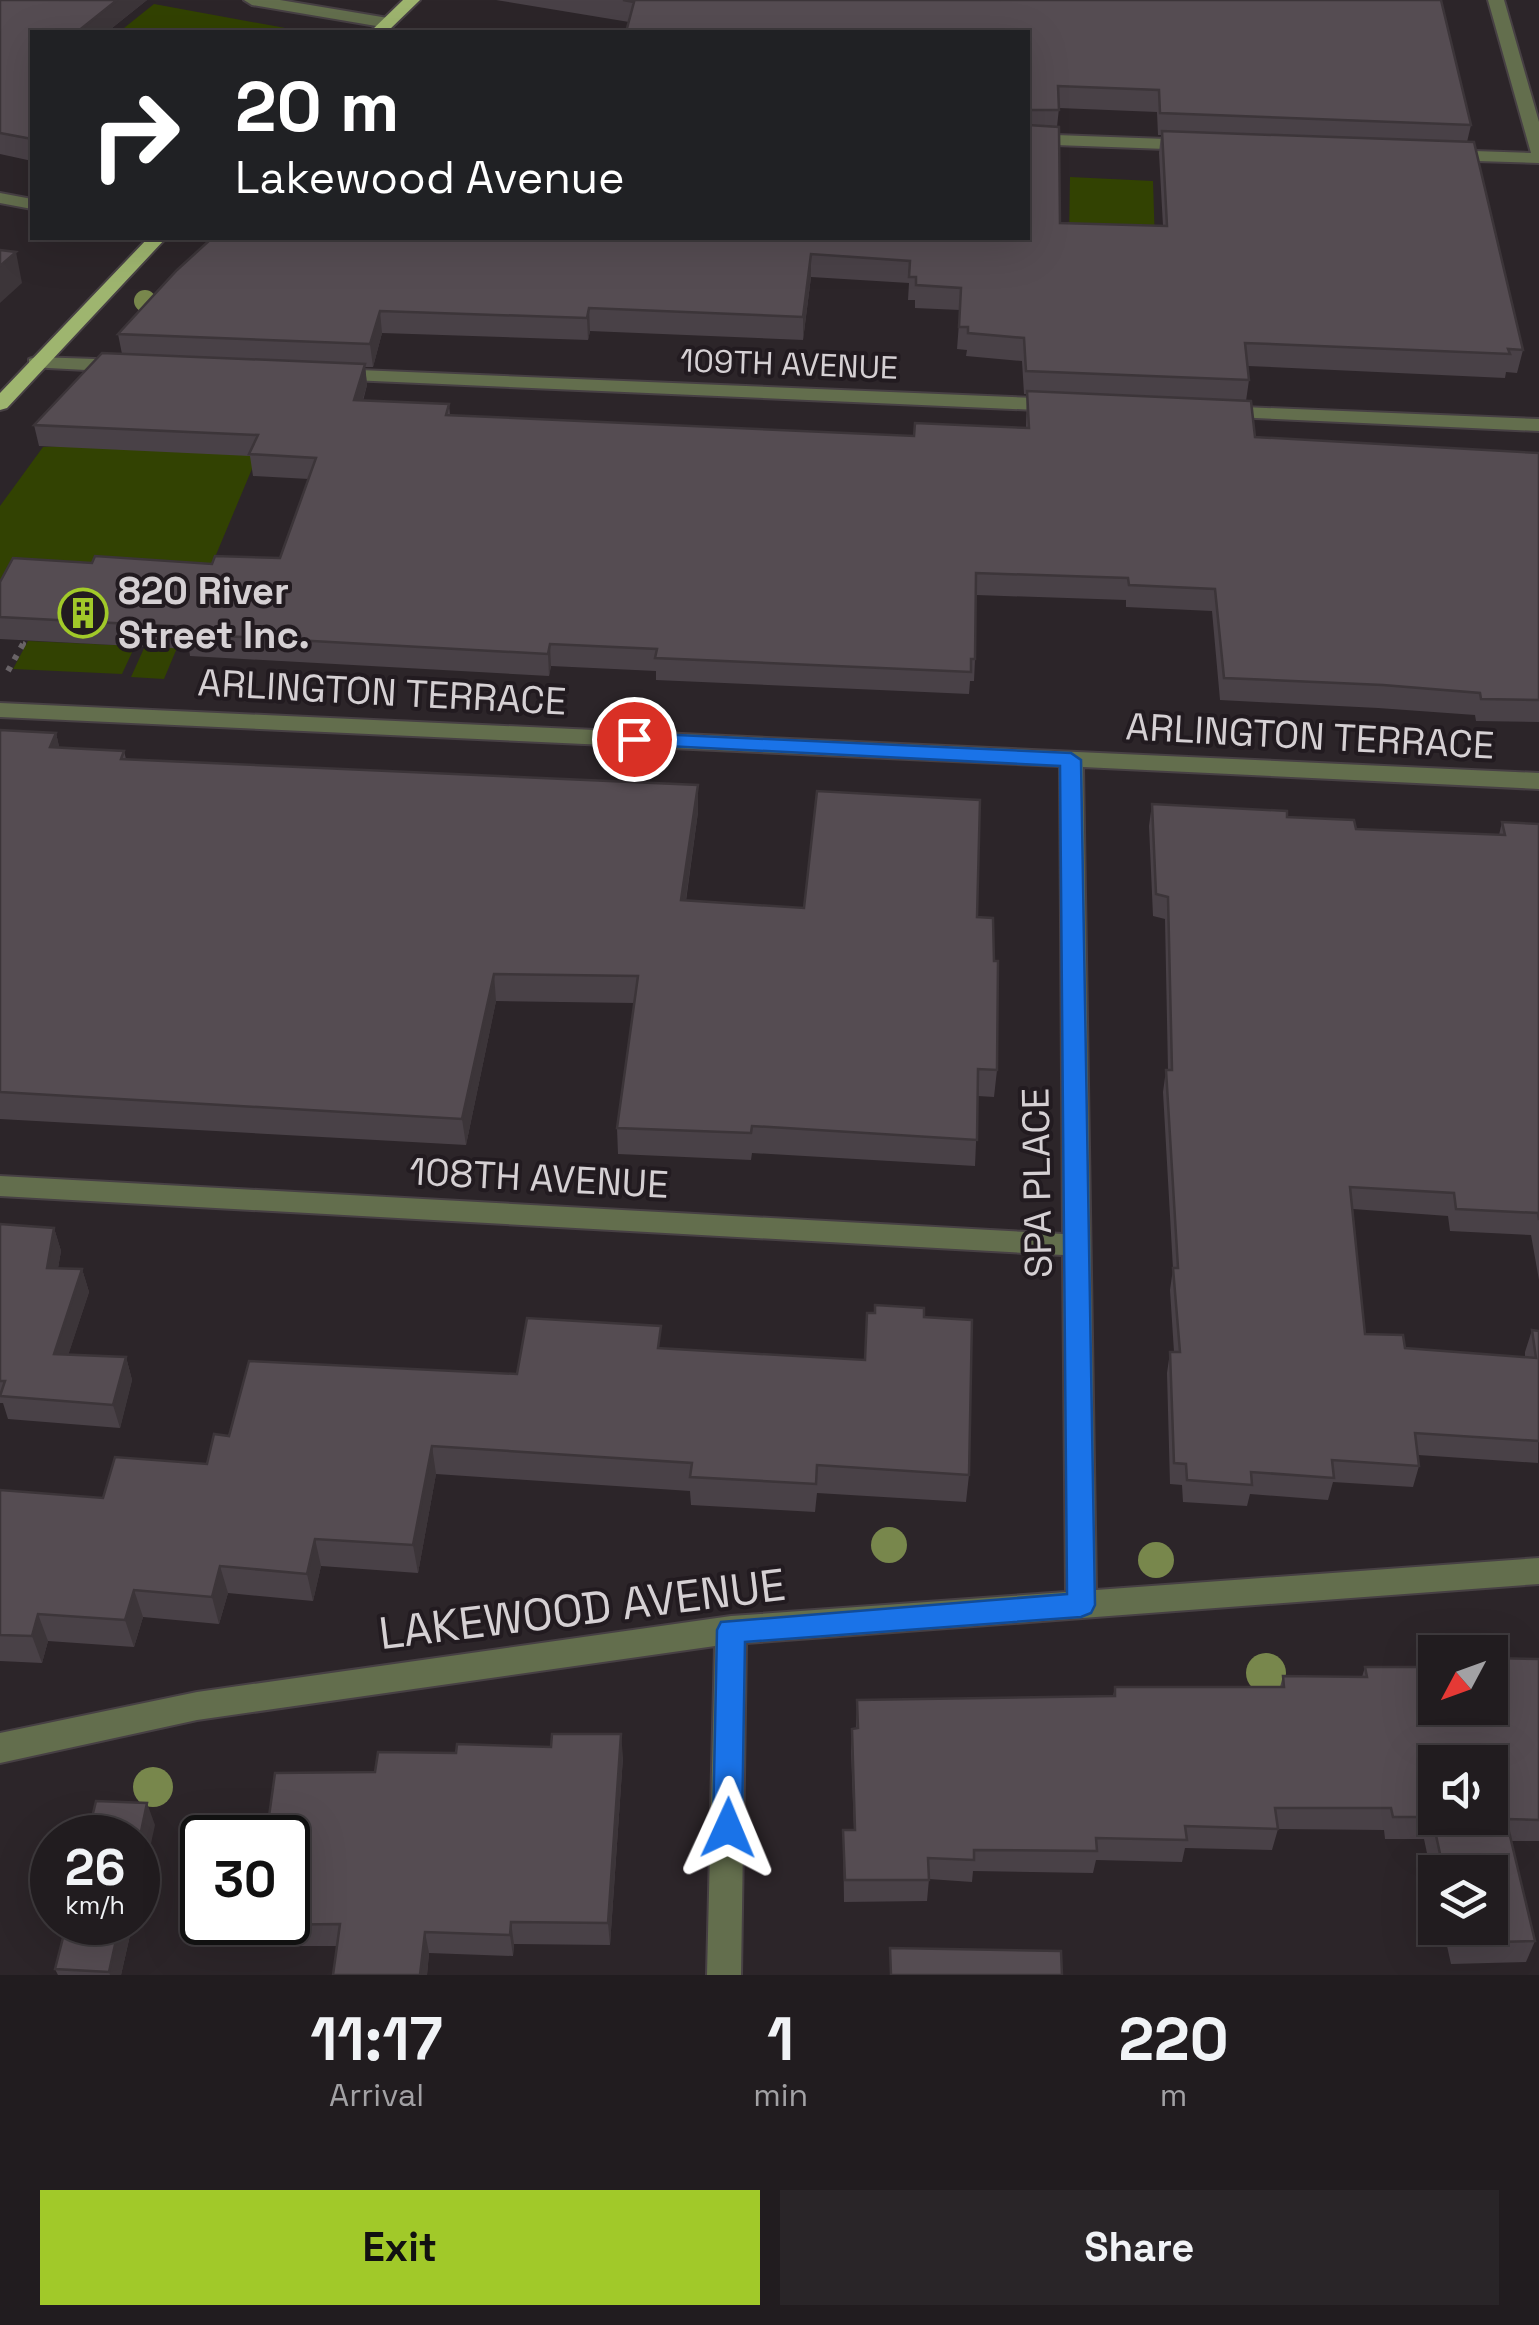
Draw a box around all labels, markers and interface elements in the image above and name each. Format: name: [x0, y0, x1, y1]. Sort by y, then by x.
text: 20 m: [235, 62, 400, 151]
icon: right: [70, 70, 200, 200]
text: Lakewood Avenue: [235, 149, 625, 206]
street label: 109TH AVENUE: [679, 340, 899, 388]
place label: 820 River Street Inc.: [118, 567, 310, 659]
building icon: 820 River Street Inc.: [57, 587, 109, 639]
street label: ARLINGTON TERRACE: [197, 658, 567, 726]
pin: [592, 697, 677, 782]
street label: ARLINGTON TERRACE: [1125, 702, 1495, 770]
icon: arrive: [607, 712, 662, 767]
street label: SPA PLACE: [1011, 1088, 1063, 1278]
street label: 108TH AVENUE: [408, 1147, 670, 1209]
street label: LAKEWOOD AVENUE: [376, 1556, 788, 1662]
north arrow: [1418, 1635, 1508, 1725]
map controls: [1418, 1635, 1508, 1945]
button: sound: [1418, 1745, 1508, 1835]
position arrow: [676, 1776, 780, 1880]
speed limit sign: 30: [180, 1815, 310, 1945]
text: 26: [65, 1836, 125, 1900]
button: layers: [1418, 1855, 1508, 1945]
text: km/h: [65, 1889, 125, 1921]
text: 11:17: [310, 2001, 443, 2078]
text: 1: [767, 2001, 794, 2078]
text: 220: [1118, 2001, 1229, 2078]
text: Arrival: [329, 2075, 424, 2115]
text: min: [753, 2075, 808, 2115]
text: m: [1160, 2075, 1187, 2115]
button: Exit: [40, 2190, 760, 2305]
button: Share: [780, 2190, 1499, 2305]

